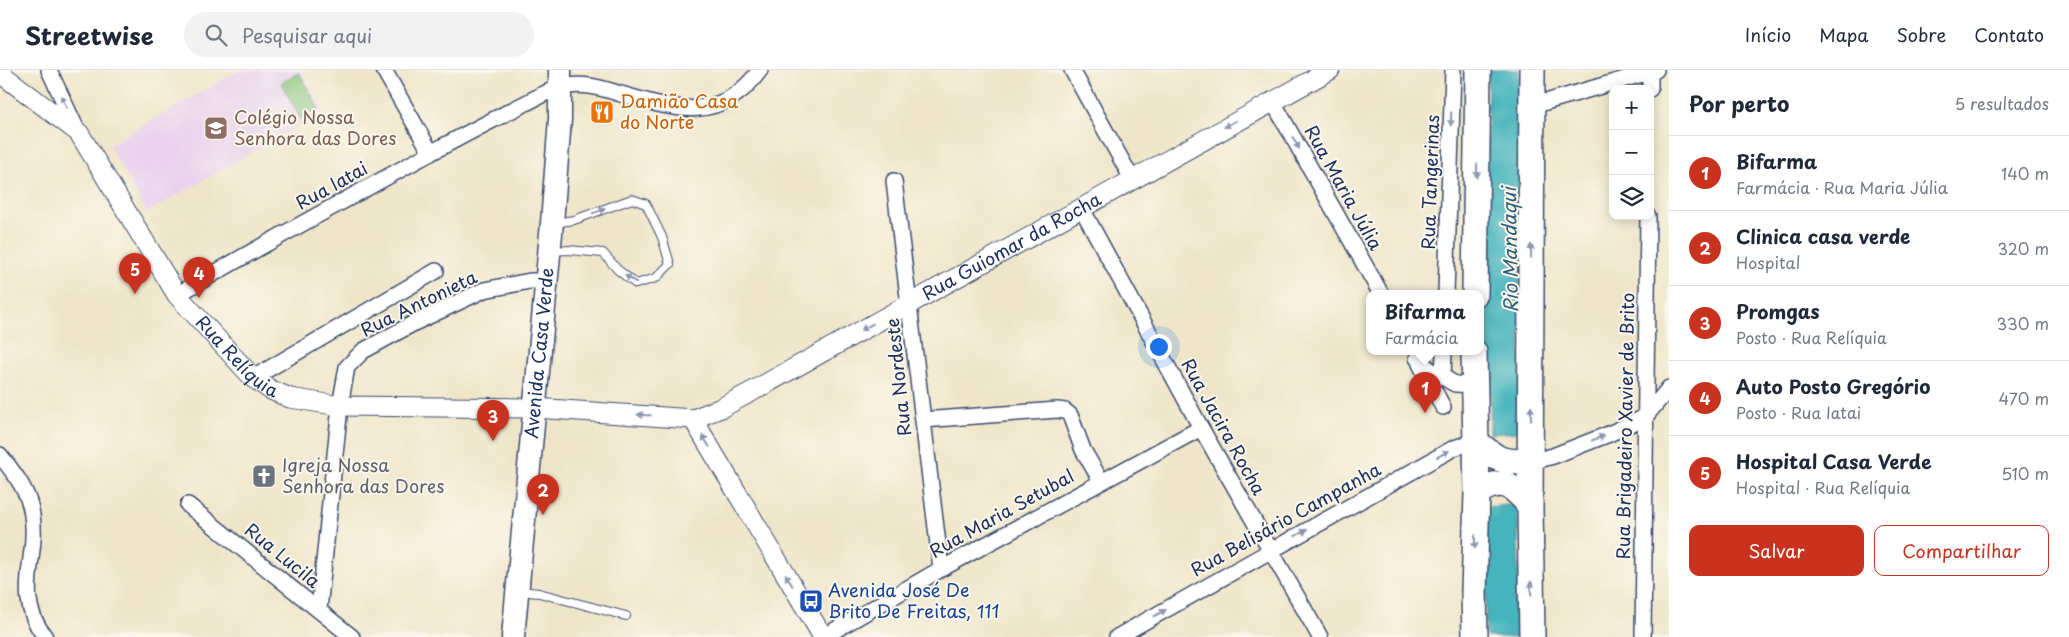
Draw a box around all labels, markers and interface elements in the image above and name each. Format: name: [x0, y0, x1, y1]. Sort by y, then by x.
search box: [184, 12, 534, 57]
text: Streetwise: [25, 17, 154, 53]
icon: search: [202, 21, 230, 49]
text: Pesquisar aqui: [242, 21, 372, 49]
text: Início: [1745, 21, 1791, 48]
text: Mapa: [1819, 21, 1869, 48]
text: Sobre: [1897, 21, 1946, 48]
text: Contato: [1974, 21, 2044, 48]
map controls: [1609, 85, 1654, 220]
button: +: [1609, 85, 1654, 130]
place label: Damião Casa do Norte: [620, 87, 739, 135]
text: Por perto: [1689, 87, 1789, 119]
text: 5 resultados: [1955, 91, 2049, 115]
one-way arrow: [60, 95, 68, 109]
restaurant icon: Damião Casa do Norte: [589, 99, 615, 125]
place label: Colégio Nossa Senhora das Dores: [234, 103, 397, 151]
one-way arrow: [1447, 111, 1455, 127]
street label: Rua Tangerinas: [1414, 114, 1445, 250]
school or university icon: Colégio Nossa Senhora das Dores: [203, 115, 229, 141]
one-way arrow: [1223, 120, 1237, 129]
street label: Rua Maria Júlia: [1299, 120, 1390, 255]
button: −: [1609, 130, 1654, 175]
one-way arrow: [1292, 136, 1301, 150]
text: Bifarma: [1736, 147, 1817, 175]
street label: Rua Iatai: [290, 154, 372, 216]
text: 1: [1701, 161, 1709, 185]
text: 140 m: [2001, 161, 2049, 185]
one-way arrow: [1473, 163, 1481, 179]
button: layers: [1609, 175, 1654, 220]
text: Farmácia · Rua Maria Júlia: [1736, 175, 1948, 199]
street label: Rua Guiomar da Rocha: [917, 185, 1106, 306]
water label: Rio Mandaqui: [1494, 185, 1524, 313]
one-way arrow: [592, 207, 607, 215]
text: Clinica casa verde: [1736, 222, 1910, 250]
text: 2: [1699, 236, 1711, 260]
text: 320 m: [1998, 236, 2049, 260]
one-way arrow: [1527, 242, 1535, 258]
text: Hospital: [1736, 250, 1800, 274]
pin: 5: [119, 253, 151, 294]
pin: 4: [183, 257, 215, 298]
street label: Rua Antonieta: [356, 262, 482, 343]
street label: Avenida Casa Verde: [517, 267, 560, 440]
one-way arrow: [624, 274, 638, 283]
popup: [1366, 290, 1484, 355]
street label: Rua Brigadeiro Xavier de Brito: [1609, 292, 1640, 560]
text: Bifarma: [1384, 297, 1466, 325]
text: Promgas: [1736, 297, 1820, 325]
street label: Rua Relíquia: [190, 309, 283, 403]
text: 3: [1700, 311, 1710, 335]
text: 330 m: [1996, 311, 2049, 335]
street label: Rua Nordeste: [878, 317, 917, 437]
one-way arrow: [861, 322, 874, 331]
text: Farmácia: [1384, 325, 1458, 349]
text: Posto · Rua Relíquia: [1736, 325, 1887, 349]
your location: [1146, 334, 1172, 360]
street label: Rua Jacira Rocha: [1176, 353, 1274, 500]
pin: 1: [1409, 372, 1441, 413]
text: Auto Posto Gregório: [1736, 372, 1930, 400]
text: 4: [1700, 386, 1710, 410]
text: 470 m: [1999, 386, 2049, 410]
pin: 3: [477, 400, 509, 441]
text: Posto · Rua Iatai: [1736, 400, 1861, 424]
one-way arrow: [1527, 405, 1535, 421]
one-way arrow: [636, 411, 652, 419]
one-way arrow: [701, 434, 710, 447]
one-way arrow: [1591, 434, 1606, 442]
text: Hospital Casa Verde: [1736, 447, 1932, 475]
one-way arrow: [1436, 449, 1450, 458]
place label: Igreja Nossa Senhora das Dores: [282, 451, 445, 499]
street label: Rua Belisário Campanha: [1185, 455, 1386, 582]
text: 5: [1700, 461, 1710, 485]
text: 510 m: [2001, 461, 2049, 485]
street label: Rua Maria Setubal: [924, 462, 1079, 564]
church icon: Igreja Nossa Senhora das Dores: [251, 463, 277, 489]
pin: 2: [527, 474, 559, 515]
text: Hospital · Rua Relíquia: [1736, 475, 1910, 499]
street label: Rua Lucila: [239, 516, 327, 594]
button: Salvar: [1689, 525, 1864, 576]
button: Compartilhar: [1874, 525, 2049, 576]
one-way arrow: [1294, 529, 1308, 537]
one-way arrow: [1471, 534, 1479, 550]
one-way arrow: [785, 574, 794, 587]
place label: Avenida José De Brito De Freitas, 111: [828, 576, 1000, 624]
one-way arrow: [1527, 580, 1535, 596]
bus stop icon: Avenida José De Brito De Freitas, 111: [798, 588, 824, 614]
one-way arrow: [1152, 609, 1167, 617]

